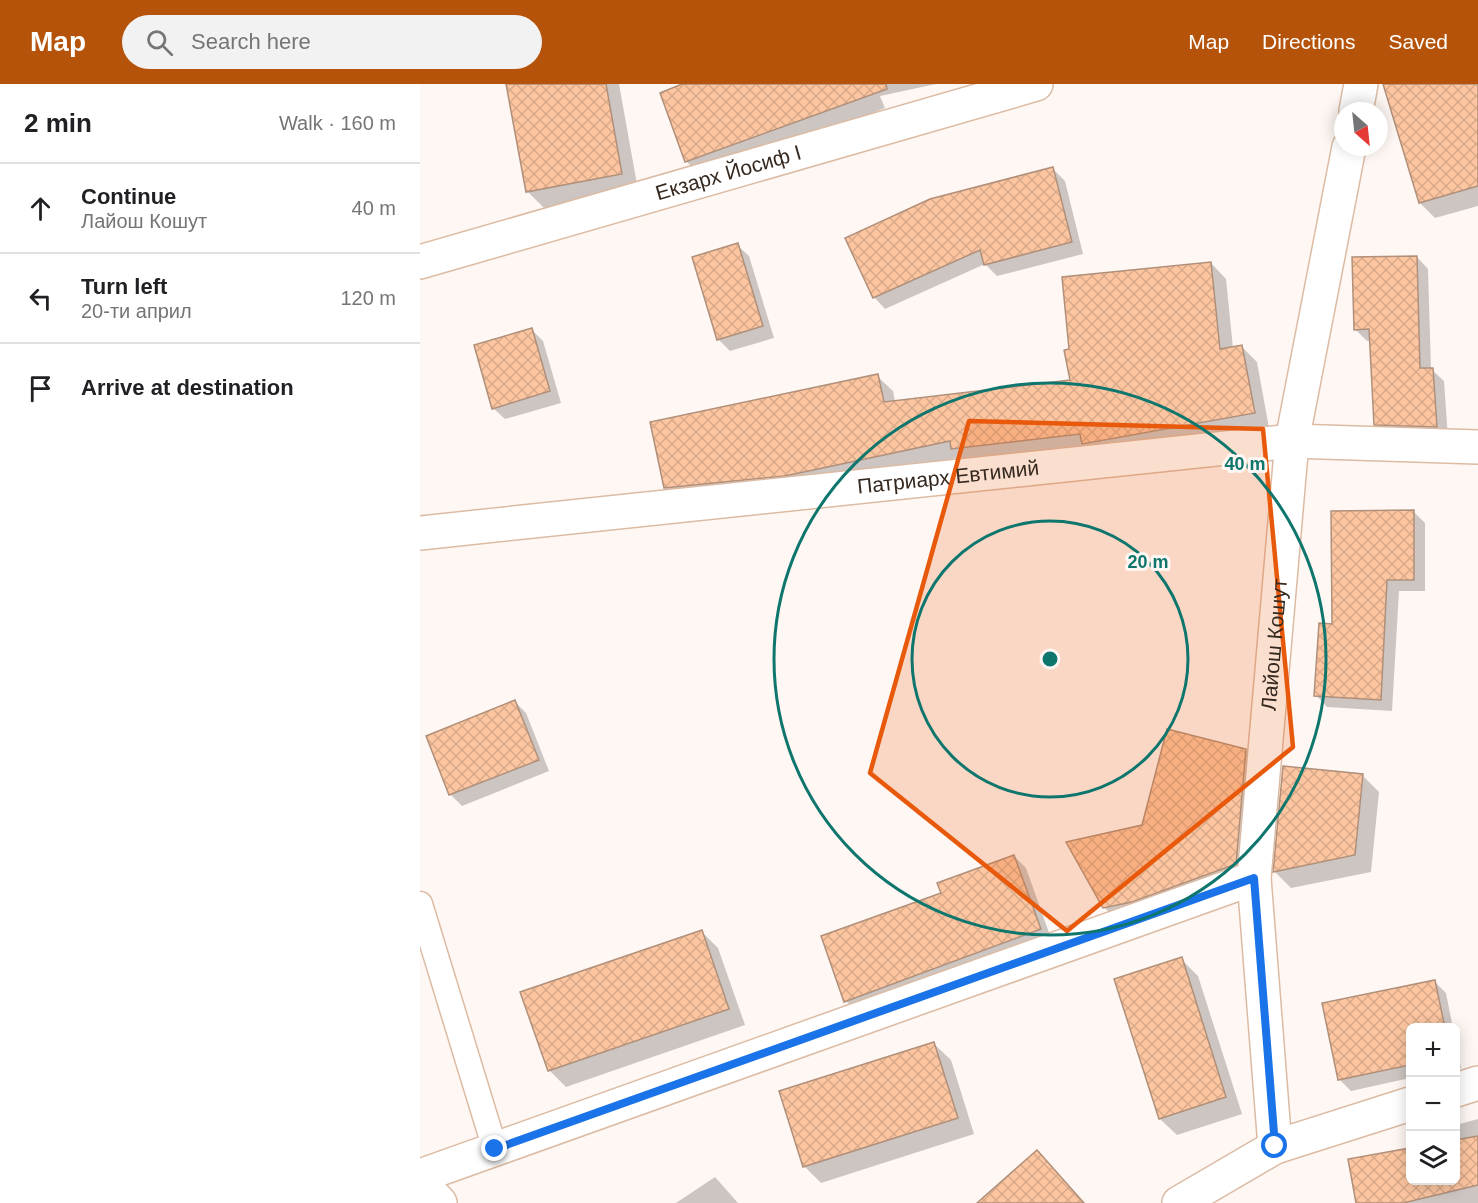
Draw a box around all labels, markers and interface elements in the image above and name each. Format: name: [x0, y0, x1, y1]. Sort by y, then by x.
search box: [122, 15, 542, 69]
text: Map: [30, 26, 86, 57]
icon: search: [143, 26, 176, 59]
text: Search here: [191, 29, 311, 54]
text: Map: [1188, 30, 1229, 53]
text: Directions: [1262, 30, 1355, 53]
text: Saved: [1388, 30, 1448, 53]
north arrow: [1334, 102, 1388, 156]
text: 2 min: [24, 108, 92, 138]
text: Walk · 160 m: [279, 112, 396, 134]
street label: Екзарх Йосиф I: [653, 140, 804, 204]
text: Continue: [81, 184, 176, 209]
icon: ahead: [24, 192, 57, 225]
text: 40 m: [352, 197, 396, 219]
text: Лайош Кошут: [81, 210, 207, 232]
text: Turn left: [81, 274, 167, 299]
icon: left: [24, 282, 57, 315]
text: 120 m: [340, 287, 396, 309]
text: 20-ти април: [81, 300, 192, 322]
icon: arrive: [24, 372, 57, 405]
text: Arrive at destination: [81, 375, 294, 400]
text: 40 m: [1224, 454, 1266, 474]
street label: Патриарх Евтимий: [856, 456, 1040, 498]
text: 20 m: [1127, 552, 1169, 572]
street label: Лайош Кошут: [1257, 577, 1291, 712]
centre of rings: [1040, 649, 1060, 669]
map controls: [1406, 1023, 1460, 1185]
button: +: [1406, 1023, 1460, 1077]
button: −: [1406, 1077, 1460, 1131]
button: layers: [1406, 1131, 1460, 1185]
route start: [1261, 1132, 1287, 1158]
route end: [481, 1135, 507, 1161]

